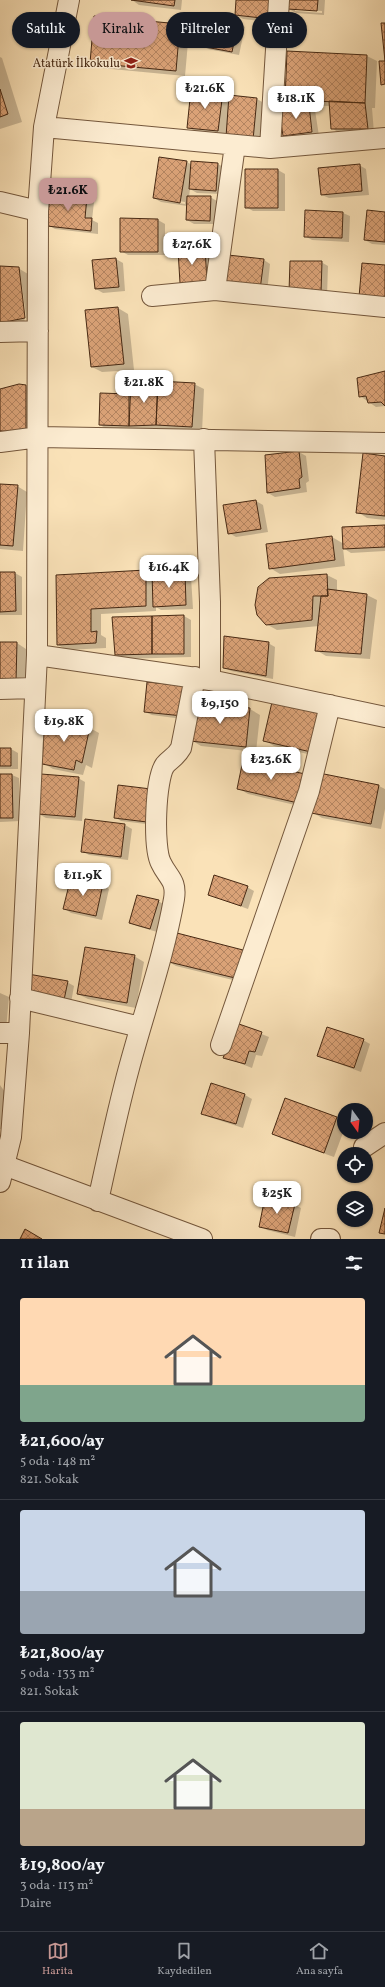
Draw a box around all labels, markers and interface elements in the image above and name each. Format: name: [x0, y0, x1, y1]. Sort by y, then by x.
chip: Satılık: [12, 12, 80, 48]
chip: Kiralık: [88, 12, 158, 48]
chip: Filtreler: [166, 12, 244, 48]
chip: Yeni: [252, 12, 307, 48]
school or university icon: Atatürk İlkokulu: [123, 55, 139, 71]
place label: Atatürk İlkokulu: [33, 56, 120, 72]
pin: ₺21.6K: [172, 76, 238, 110]
text: ₺21.6K: [185, 80, 225, 98]
pin: ₺18.1K: [263, 86, 329, 120]
text: ₺18.1K: [277, 90, 315, 108]
pin: ₺21.6K: [35, 178, 101, 212]
text: ₺21.6K: [48, 182, 88, 200]
pin: ₺27.6K: [159, 232, 225, 266]
text: ₺27.6K: [172, 236, 212, 254]
pin: ₺21.8K: [111, 370, 177, 404]
text: ₺21.8K: [124, 374, 164, 392]
pin: ₺16.4K: [136, 555, 202, 589]
text: ₺16.4K: [148, 559, 190, 577]
pin: ₺9,150: [187, 691, 253, 725]
text: ₺9,150: [201, 695, 239, 713]
pin: ₺19.8K: [31, 709, 97, 743]
text: ₺19.8K: [44, 713, 84, 731]
pin: ₺23.6K: [238, 747, 304, 781]
text: ₺23.6K: [250, 751, 292, 769]
pin: ₺11.9K: [50, 863, 116, 897]
text: ₺11.9K: [64, 867, 102, 885]
north arrow: [337, 1103, 373, 1139]
map controls: [337, 1103, 373, 1227]
button: locate: [337, 1147, 373, 1183]
pin: ₺25K: [253, 1181, 301, 1215]
text: ₺25K: [262, 1185, 292, 1203]
button: layers: [337, 1191, 373, 1227]
text: 11 ilan: [20, 1252, 69, 1275]
icon: filters: [343, 1252, 365, 1274]
icon: home: [157, 1324, 229, 1396]
text: ₺21,600/ay: [20, 1430, 104, 1453]
text: 5 oda · 148 m²: [20, 1453, 95, 1471]
text: 821. Sokak: [20, 1471, 79, 1489]
icon: home: [157, 1536, 229, 1608]
text: ₺21,800/ay: [20, 1642, 104, 1665]
text: 5 oda · 133 m²: [20, 1665, 95, 1683]
text: 821. Sokak: [20, 1683, 79, 1701]
icon: home: [157, 1748, 229, 1820]
text: ₺19,800/ay: [20, 1854, 105, 1877]
text: 3 oda · 113 m²: [20, 1877, 93, 1895]
text: Daire: [20, 1895, 52, 1913]
tab: Harita: [42, 1940, 73, 1979]
tab: Kaydedilen: [157, 1940, 212, 1979]
tab: Ana sayfa: [296, 1940, 343, 1979]

